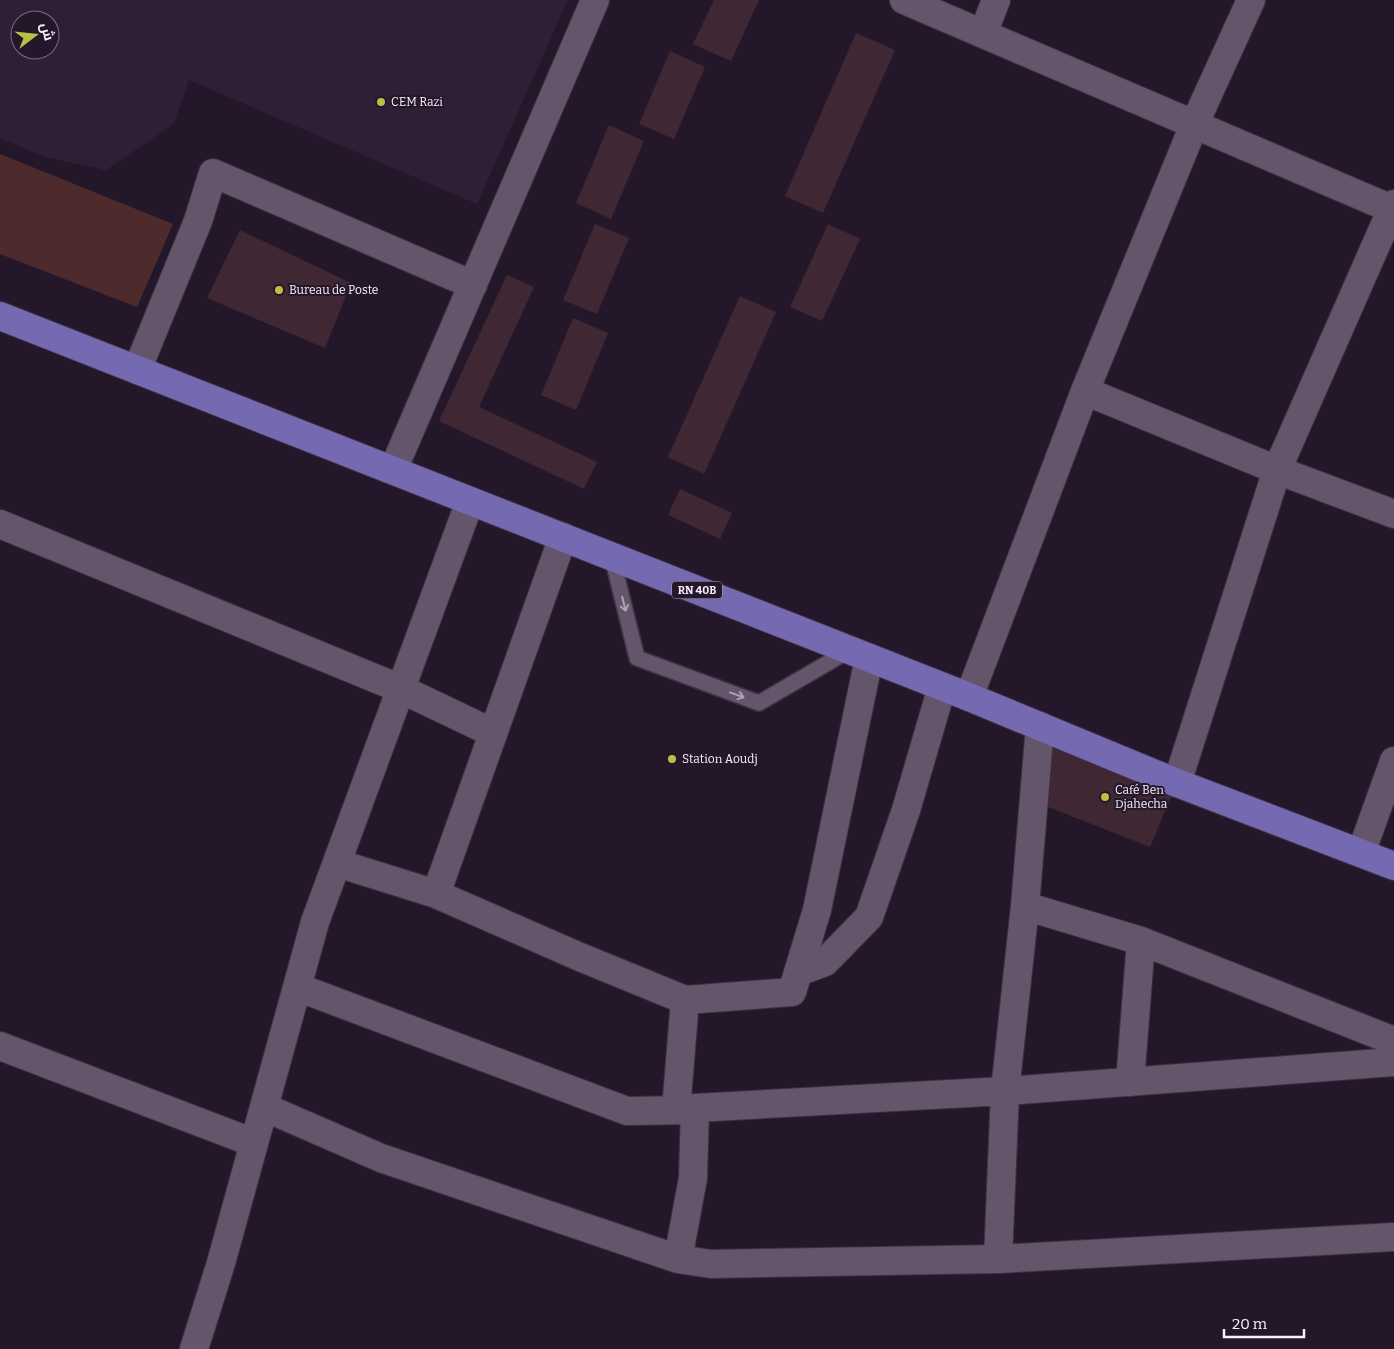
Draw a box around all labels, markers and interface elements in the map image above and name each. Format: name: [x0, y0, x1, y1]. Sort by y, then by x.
north arrow: [10, 10, 60, 60]
text: ش: [36, 21, 58, 43]
place label: CEM Razi: [391, 95, 443, 109]
marker: CEM Razi: [375, 96, 387, 108]
place label: Bureau de Poste: [289, 283, 378, 297]
marker: Bureau de Poste: [273, 284, 285, 296]
road number: RN 40B: [672, 582, 722, 598]
one-way arrow: [619, 595, 629, 611]
one-way arrow: [729, 691, 744, 700]
place label: Station Aoudj: [682, 752, 758, 766]
marker: Station Aoudj: [666, 753, 678, 765]
place label: Café Ben Djahecha: [1115, 783, 1168, 811]
marker: Café Ben Djahecha: [1099, 791, 1111, 803]
scale bar: [1224, 1306, 1304, 1338]
text: 20 m: [1232, 1315, 1268, 1333]

